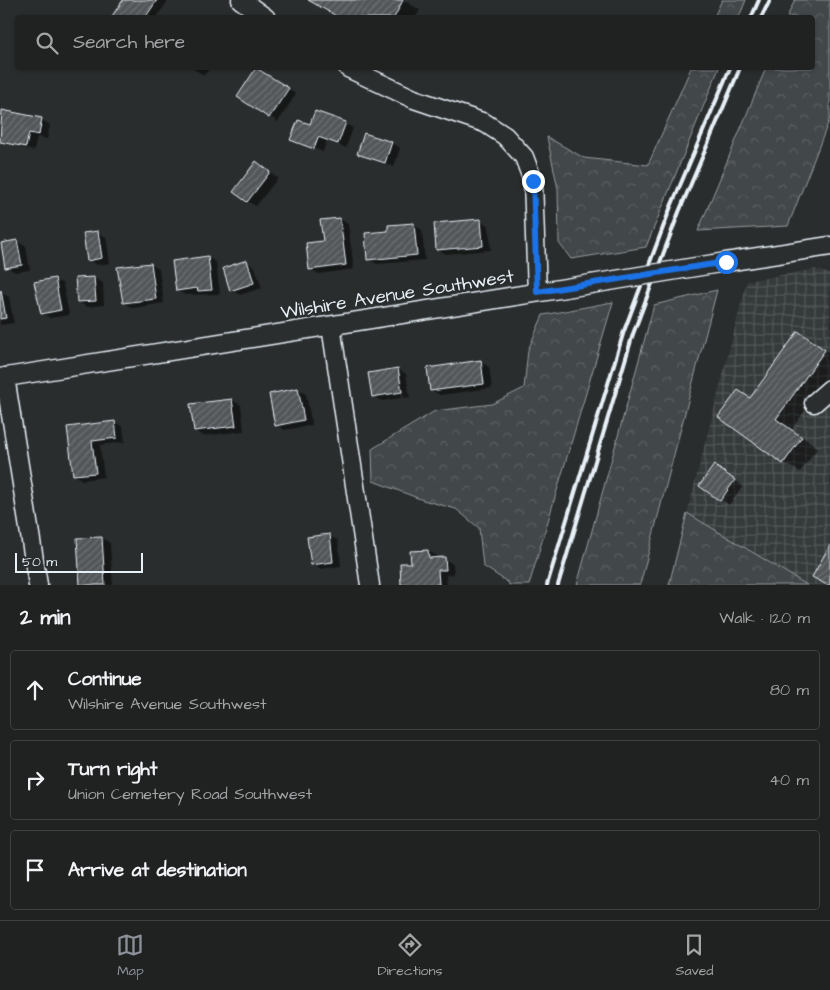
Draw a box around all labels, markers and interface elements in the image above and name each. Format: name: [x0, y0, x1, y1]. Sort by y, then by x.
search box: [15, 15, 815, 70]
icon: search: [33, 29, 61, 57]
text: Search here: [73, 29, 185, 56]
route end: [522, 170, 545, 193]
route start: [715, 251, 738, 274]
street label: Wilshire Avenue Southwest: [279, 263, 516, 326]
scale bar: [15, 550, 142, 573]
text: 50 m: [22, 552, 57, 572]
text: 2 min: [20, 603, 70, 632]
text: Walk · 120 m: [719, 607, 810, 629]
text: Continue: [68, 666, 142, 693]
icon: ahead: [21, 676, 49, 704]
text: 80 m: [770, 679, 809, 701]
text: Wilshire Avenue Southwest: [68, 693, 267, 715]
text: Turn right: [68, 756, 157, 783]
icon: right: [21, 766, 49, 794]
text: 40 m: [769, 769, 809, 791]
text: Union Cemetery Road Southwest: [68, 783, 312, 805]
icon: arrive: [21, 856, 49, 884]
text: Arrive at destination: [68, 857, 247, 884]
tab: Map: [116, 931, 144, 981]
tab: Directions: [377, 931, 442, 981]
tab: Saved: [675, 931, 714, 981]

